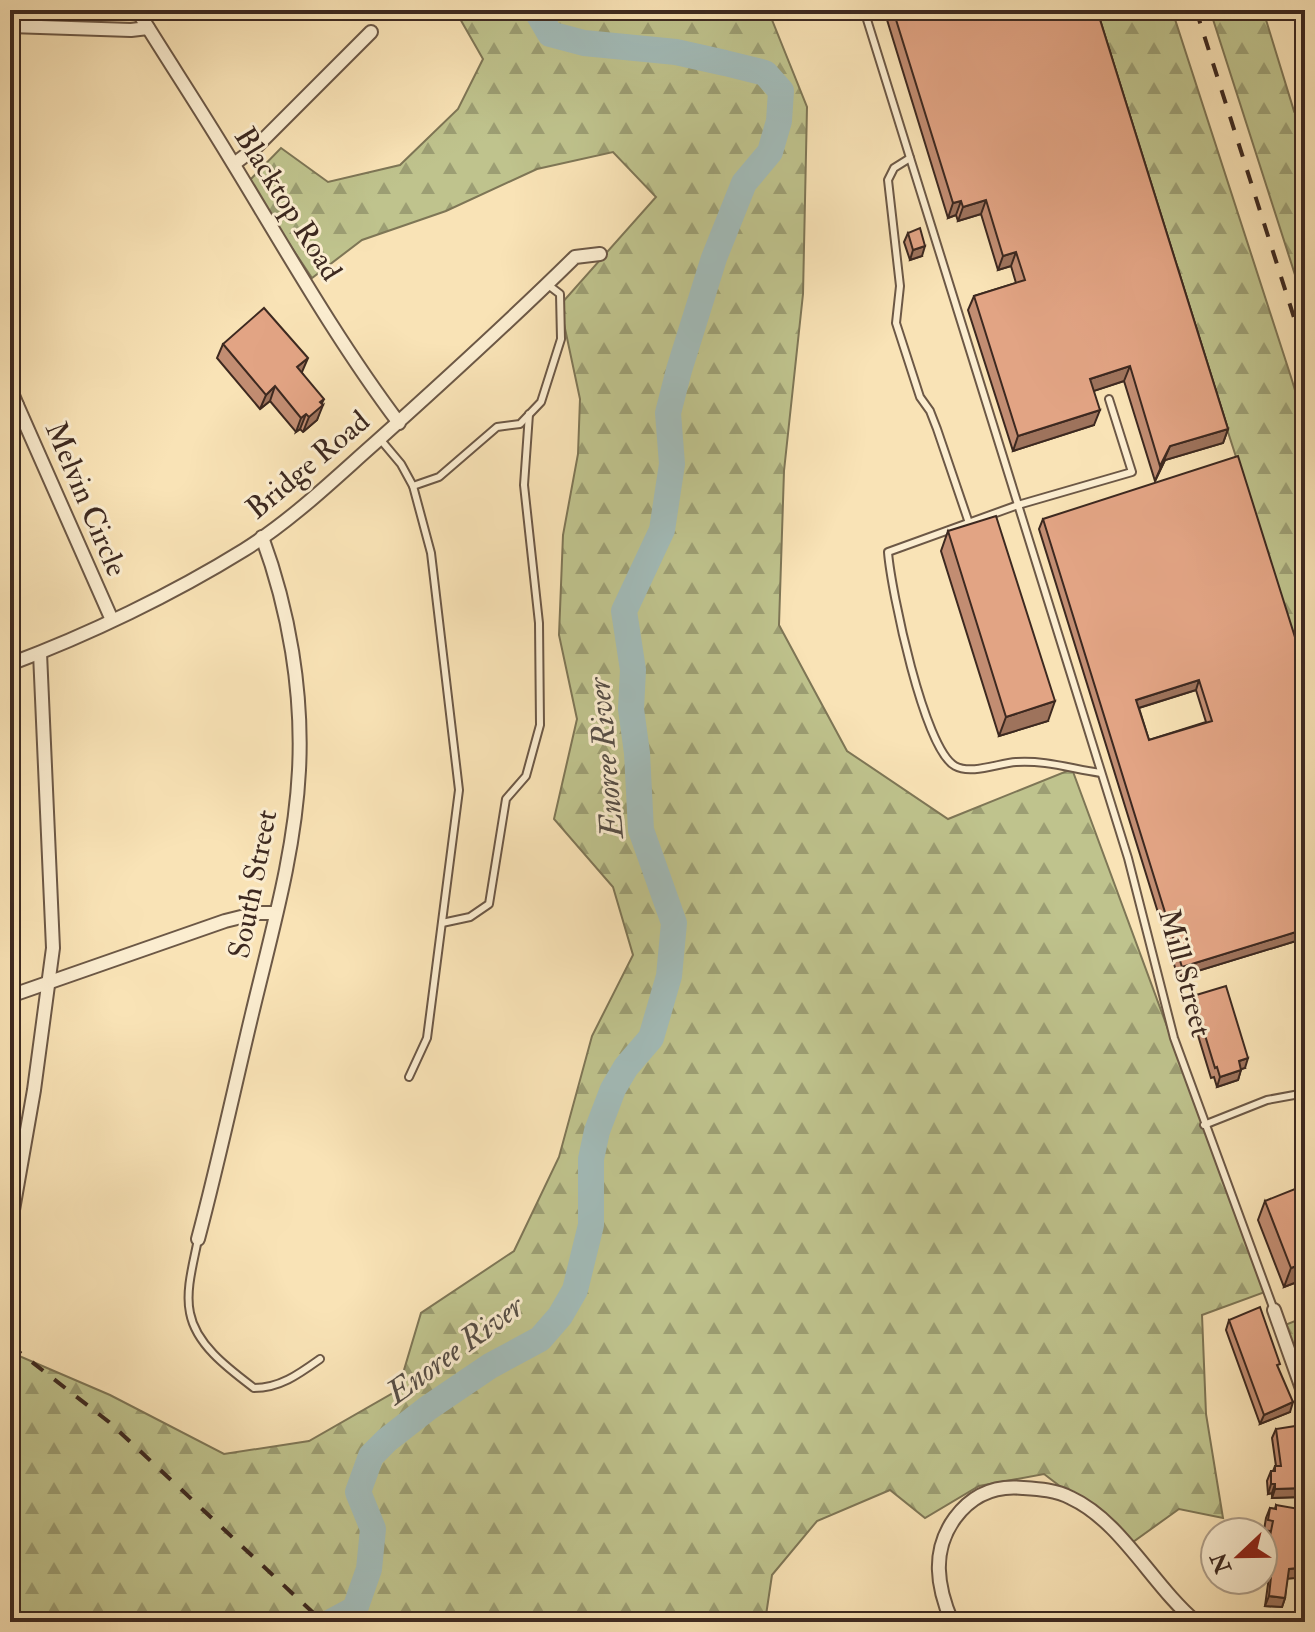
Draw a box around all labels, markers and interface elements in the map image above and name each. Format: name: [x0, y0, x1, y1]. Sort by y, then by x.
street label: Blacktop Road: [226, 120, 350, 288]
street label: Bridge Road: [239, 403, 377, 527]
street label: Melvin Circle: [37, 416, 135, 582]
water label: Enoree River: [579, 674, 633, 842]
street label: South Street: [220, 806, 286, 961]
street label: Mill Street: [1150, 905, 1220, 1041]
water label: Enoree River: [377, 1285, 533, 1414]
north arrow: [1199, 1516, 1279, 1596]
text: N: [1205, 1548, 1238, 1578]

